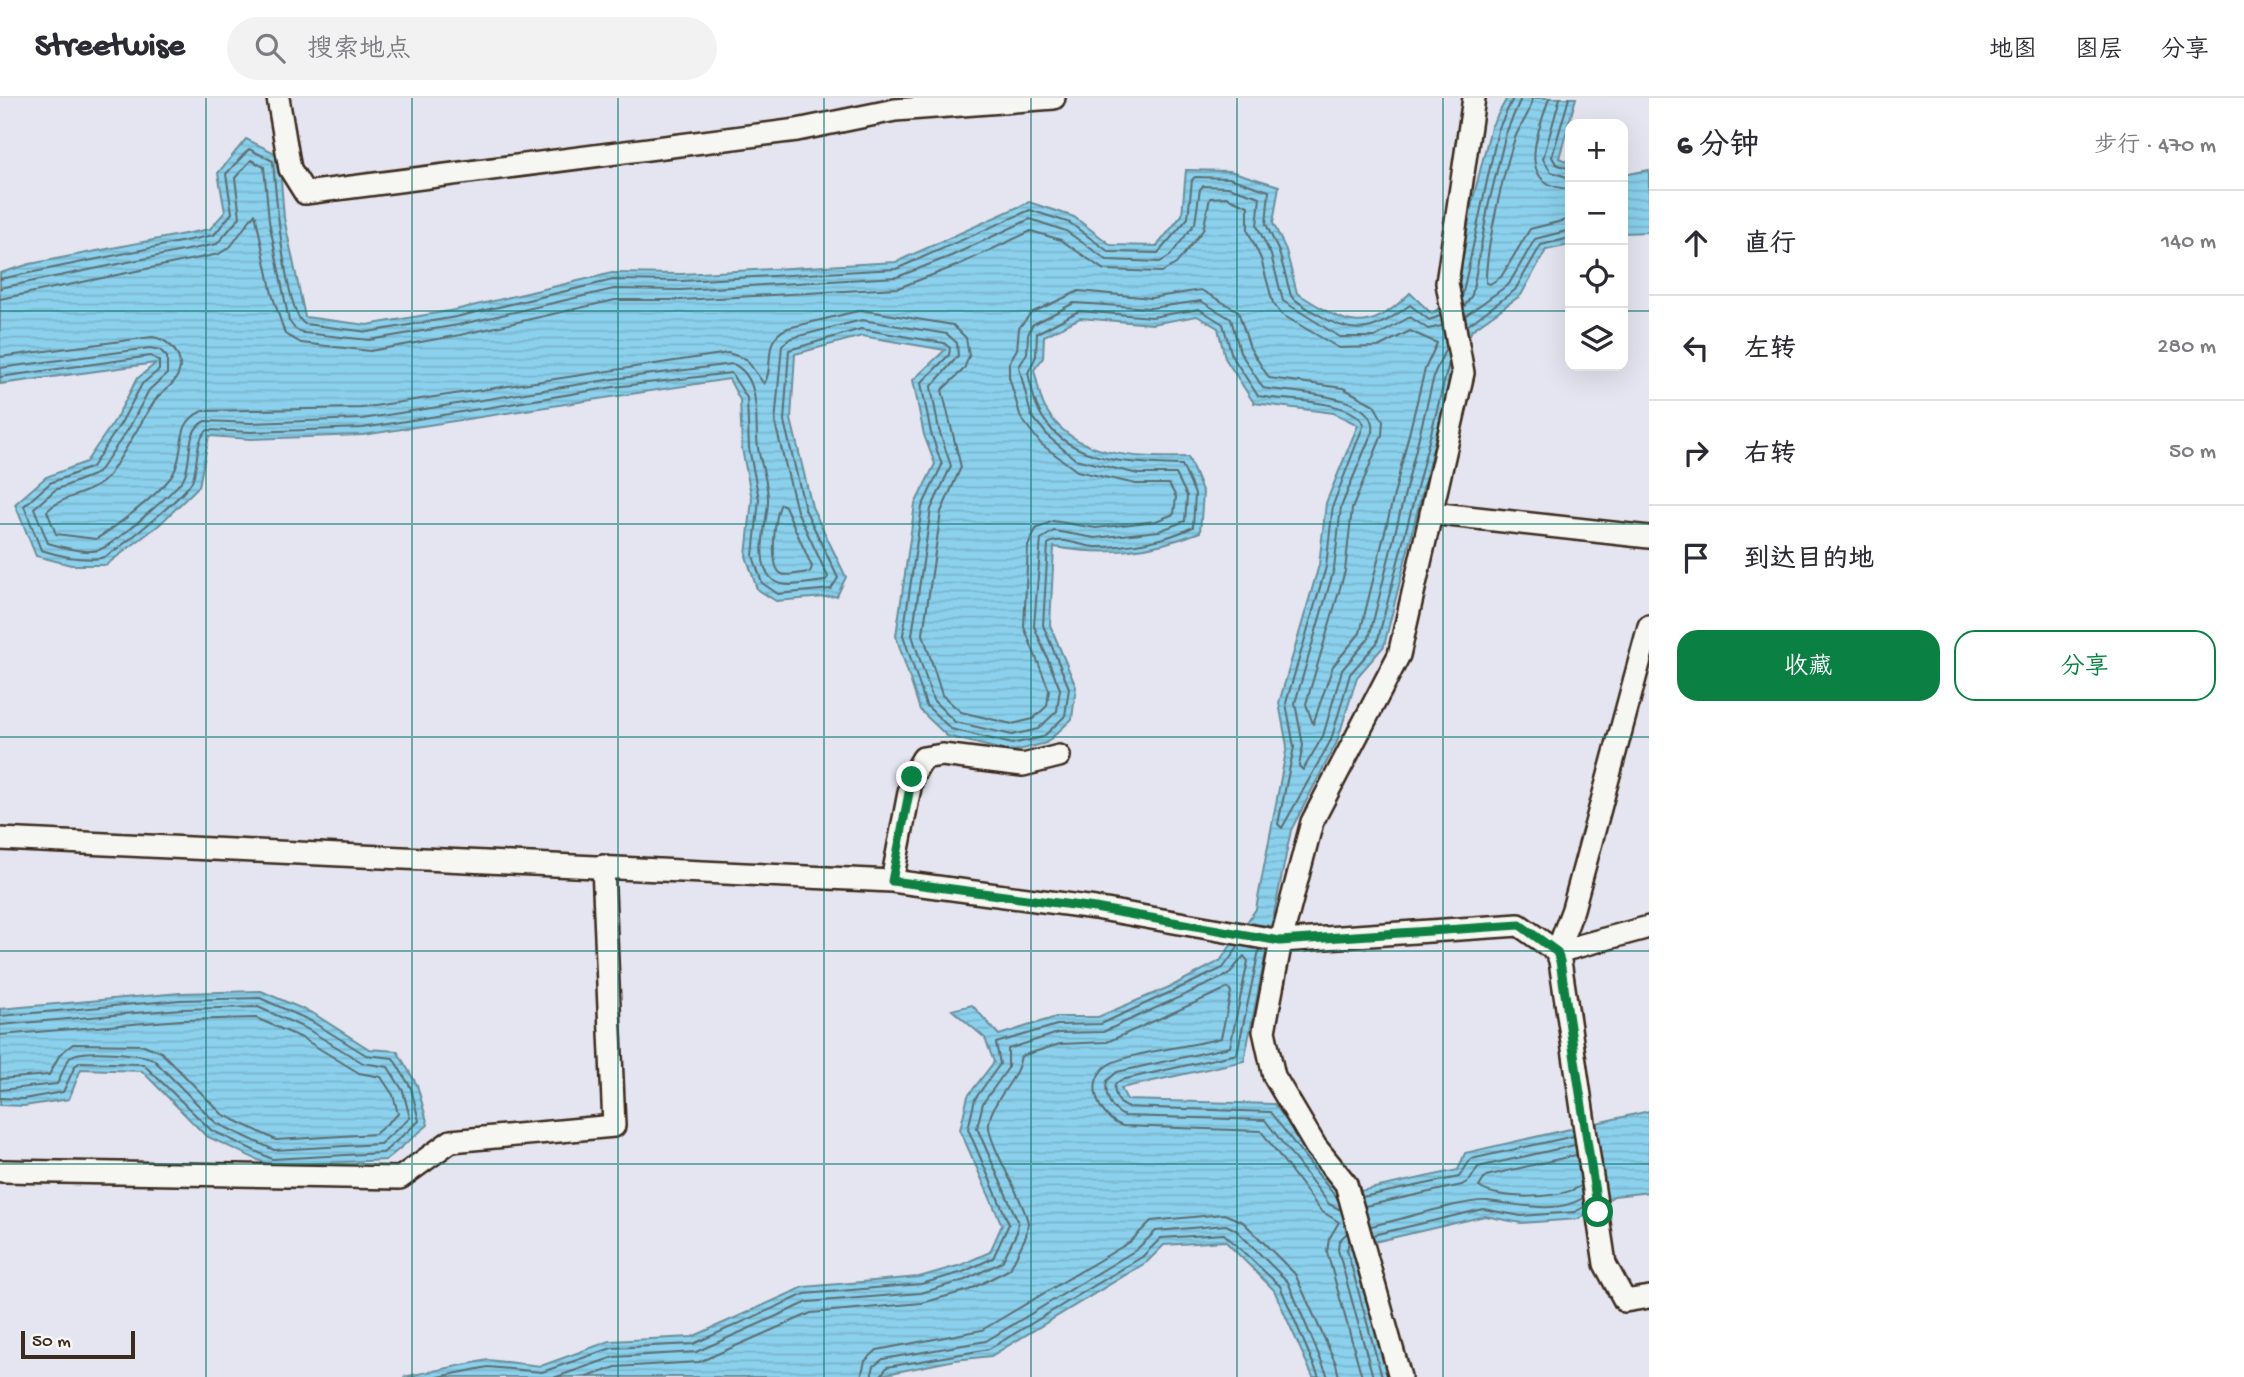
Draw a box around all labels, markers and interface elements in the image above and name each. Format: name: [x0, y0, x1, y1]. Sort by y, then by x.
search box: [227, 17, 717, 80]
text: Streetwise: [35, 29, 185, 67]
icon: search: [251, 29, 289, 67]
text: 搜索地点: [307, 36, 411, 67]
text: 地图: [1989, 37, 2037, 66]
text: 图层: [2075, 37, 2123, 66]
text: 分享: [2161, 37, 2209, 66]
map controls: [1565, 119, 1628, 371]
button: +: [1565, 119, 1628, 182]
text: 6 分钟: [1677, 130, 1759, 165]
text: 步行 · 470 m: [2094, 133, 2216, 160]
button: −: [1565, 182, 1628, 245]
icon: ahead: [1677, 224, 1715, 262]
text: 140 m: [2161, 229, 2216, 256]
text: 直行: [1744, 231, 1796, 262]
button: locate: [1565, 245, 1628, 308]
button: layers: [1565, 308, 1628, 371]
icon: left: [1677, 329, 1715, 367]
text: 280 m: [2157, 334, 2216, 361]
text: 左转: [1744, 336, 1796, 367]
icon: right: [1677, 434, 1715, 472]
text: 50 m: [2169, 439, 2216, 466]
text: 右转: [1744, 441, 1796, 472]
icon: arrive: [1677, 539, 1715, 577]
text: 到达目的地: [1744, 546, 1874, 577]
button: 收藏: [1677, 630, 1940, 701]
button: 分享: [1954, 630, 2216, 701]
route end: [896, 761, 927, 792]
route start: [1582, 1196, 1613, 1227]
scale bar: [21, 1328, 135, 1360]
text: 50 m: [32, 1331, 71, 1354]

